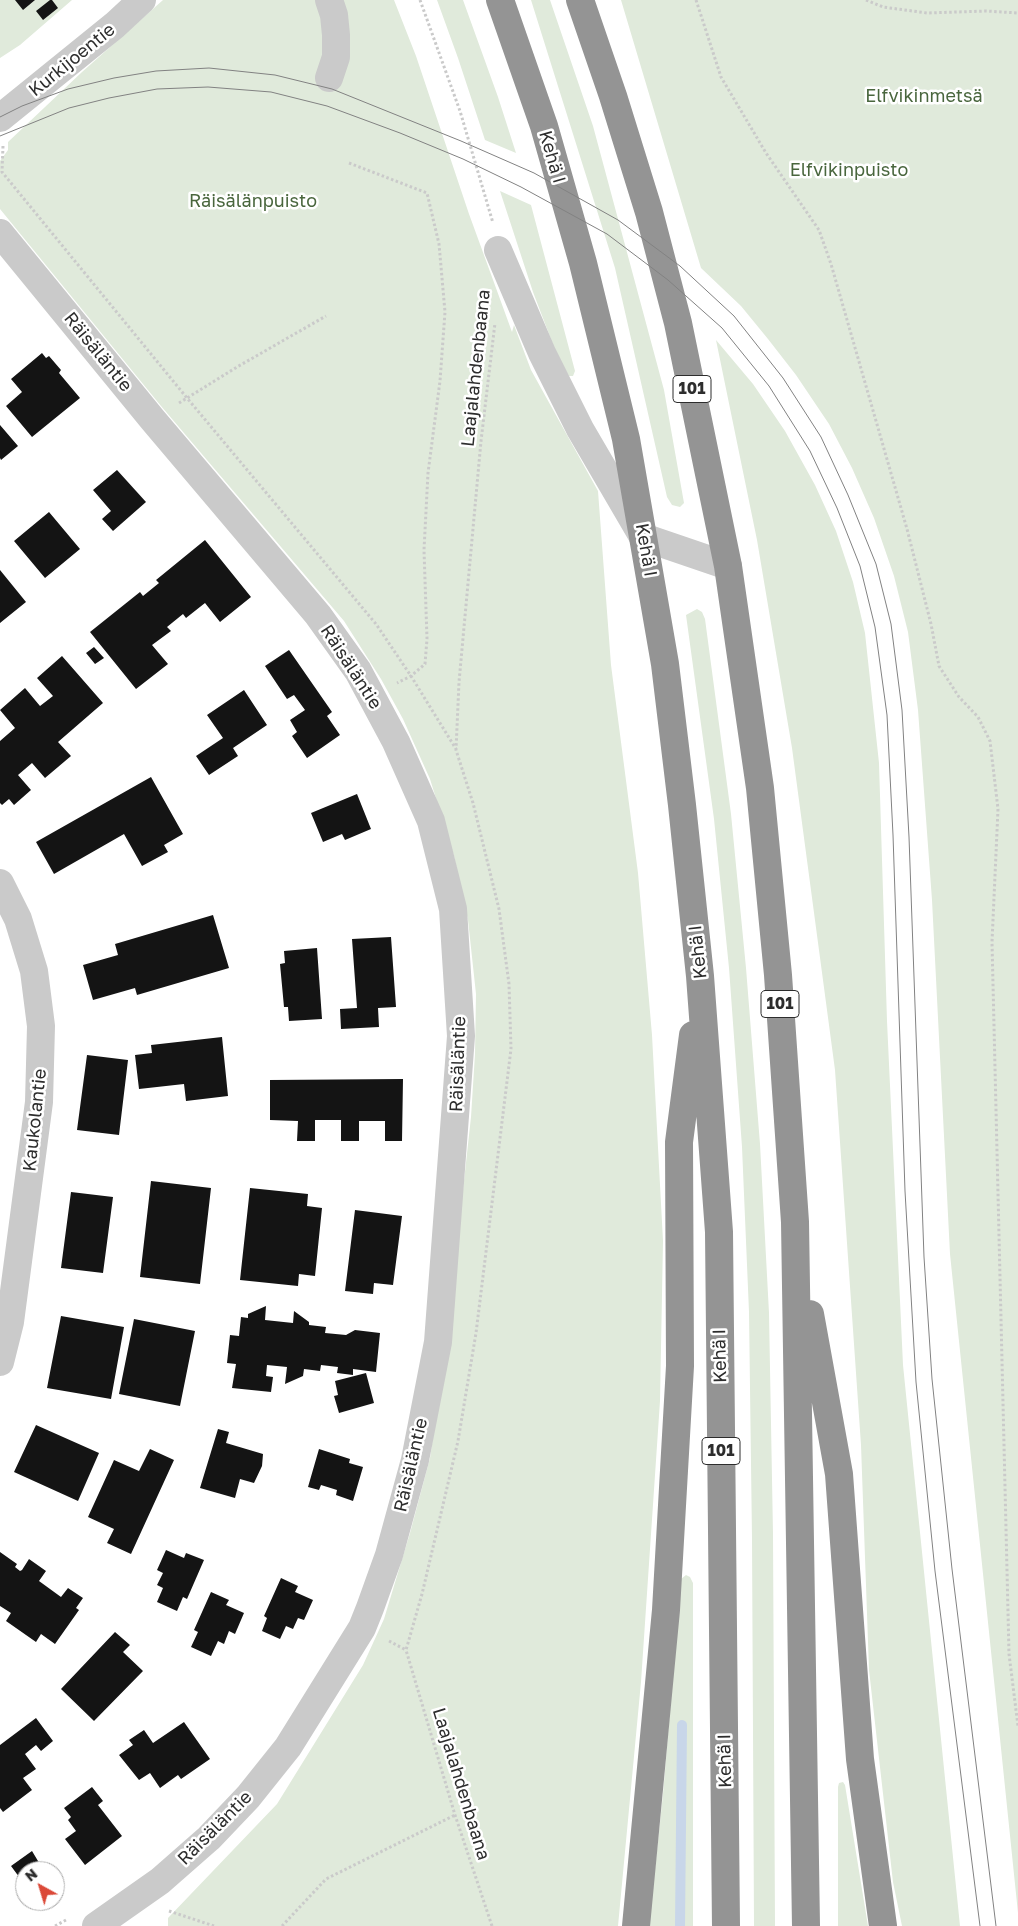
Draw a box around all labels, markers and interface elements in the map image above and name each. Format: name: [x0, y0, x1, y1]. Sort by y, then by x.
street label: Kurkijoentie: [25, 19, 119, 101]
park label: Elfvikinmetsä: [865, 85, 983, 107]
street label: Kehä I: [534, 128, 570, 186]
park label: Elfvikinpuisto: [790, 159, 908, 181]
park label: Räisälänpuisto: [189, 190, 317, 212]
street label: Laajalahdenbaana: [457, 288, 495, 448]
street label: Räisäläntie: [59, 308, 137, 396]
road number: 101: [673, 376, 711, 402]
street label: Kehä I: [631, 522, 661, 578]
street label: Räisäläntie: [316, 621, 386, 713]
street label: Kehä I: [684, 924, 712, 980]
road number: 101: [761, 991, 799, 1018]
street label: Räisäläntie: [446, 1016, 470, 1112]
street label: Kaukolantie: [19, 1068, 51, 1172]
street label: Kehä I: [709, 1329, 731, 1383]
street label: Räisäläntie: [390, 1416, 432, 1514]
road number: 101: [702, 1438, 740, 1464]
street label: Laajalahdenbaana: [428, 1705, 494, 1863]
street label: Kehä I: [714, 1734, 736, 1788]
street label: Räisäläntie: [173, 1786, 257, 1870]
north arrow: [15, 1861, 65, 1911]
text: N: [21, 1865, 40, 1885]

